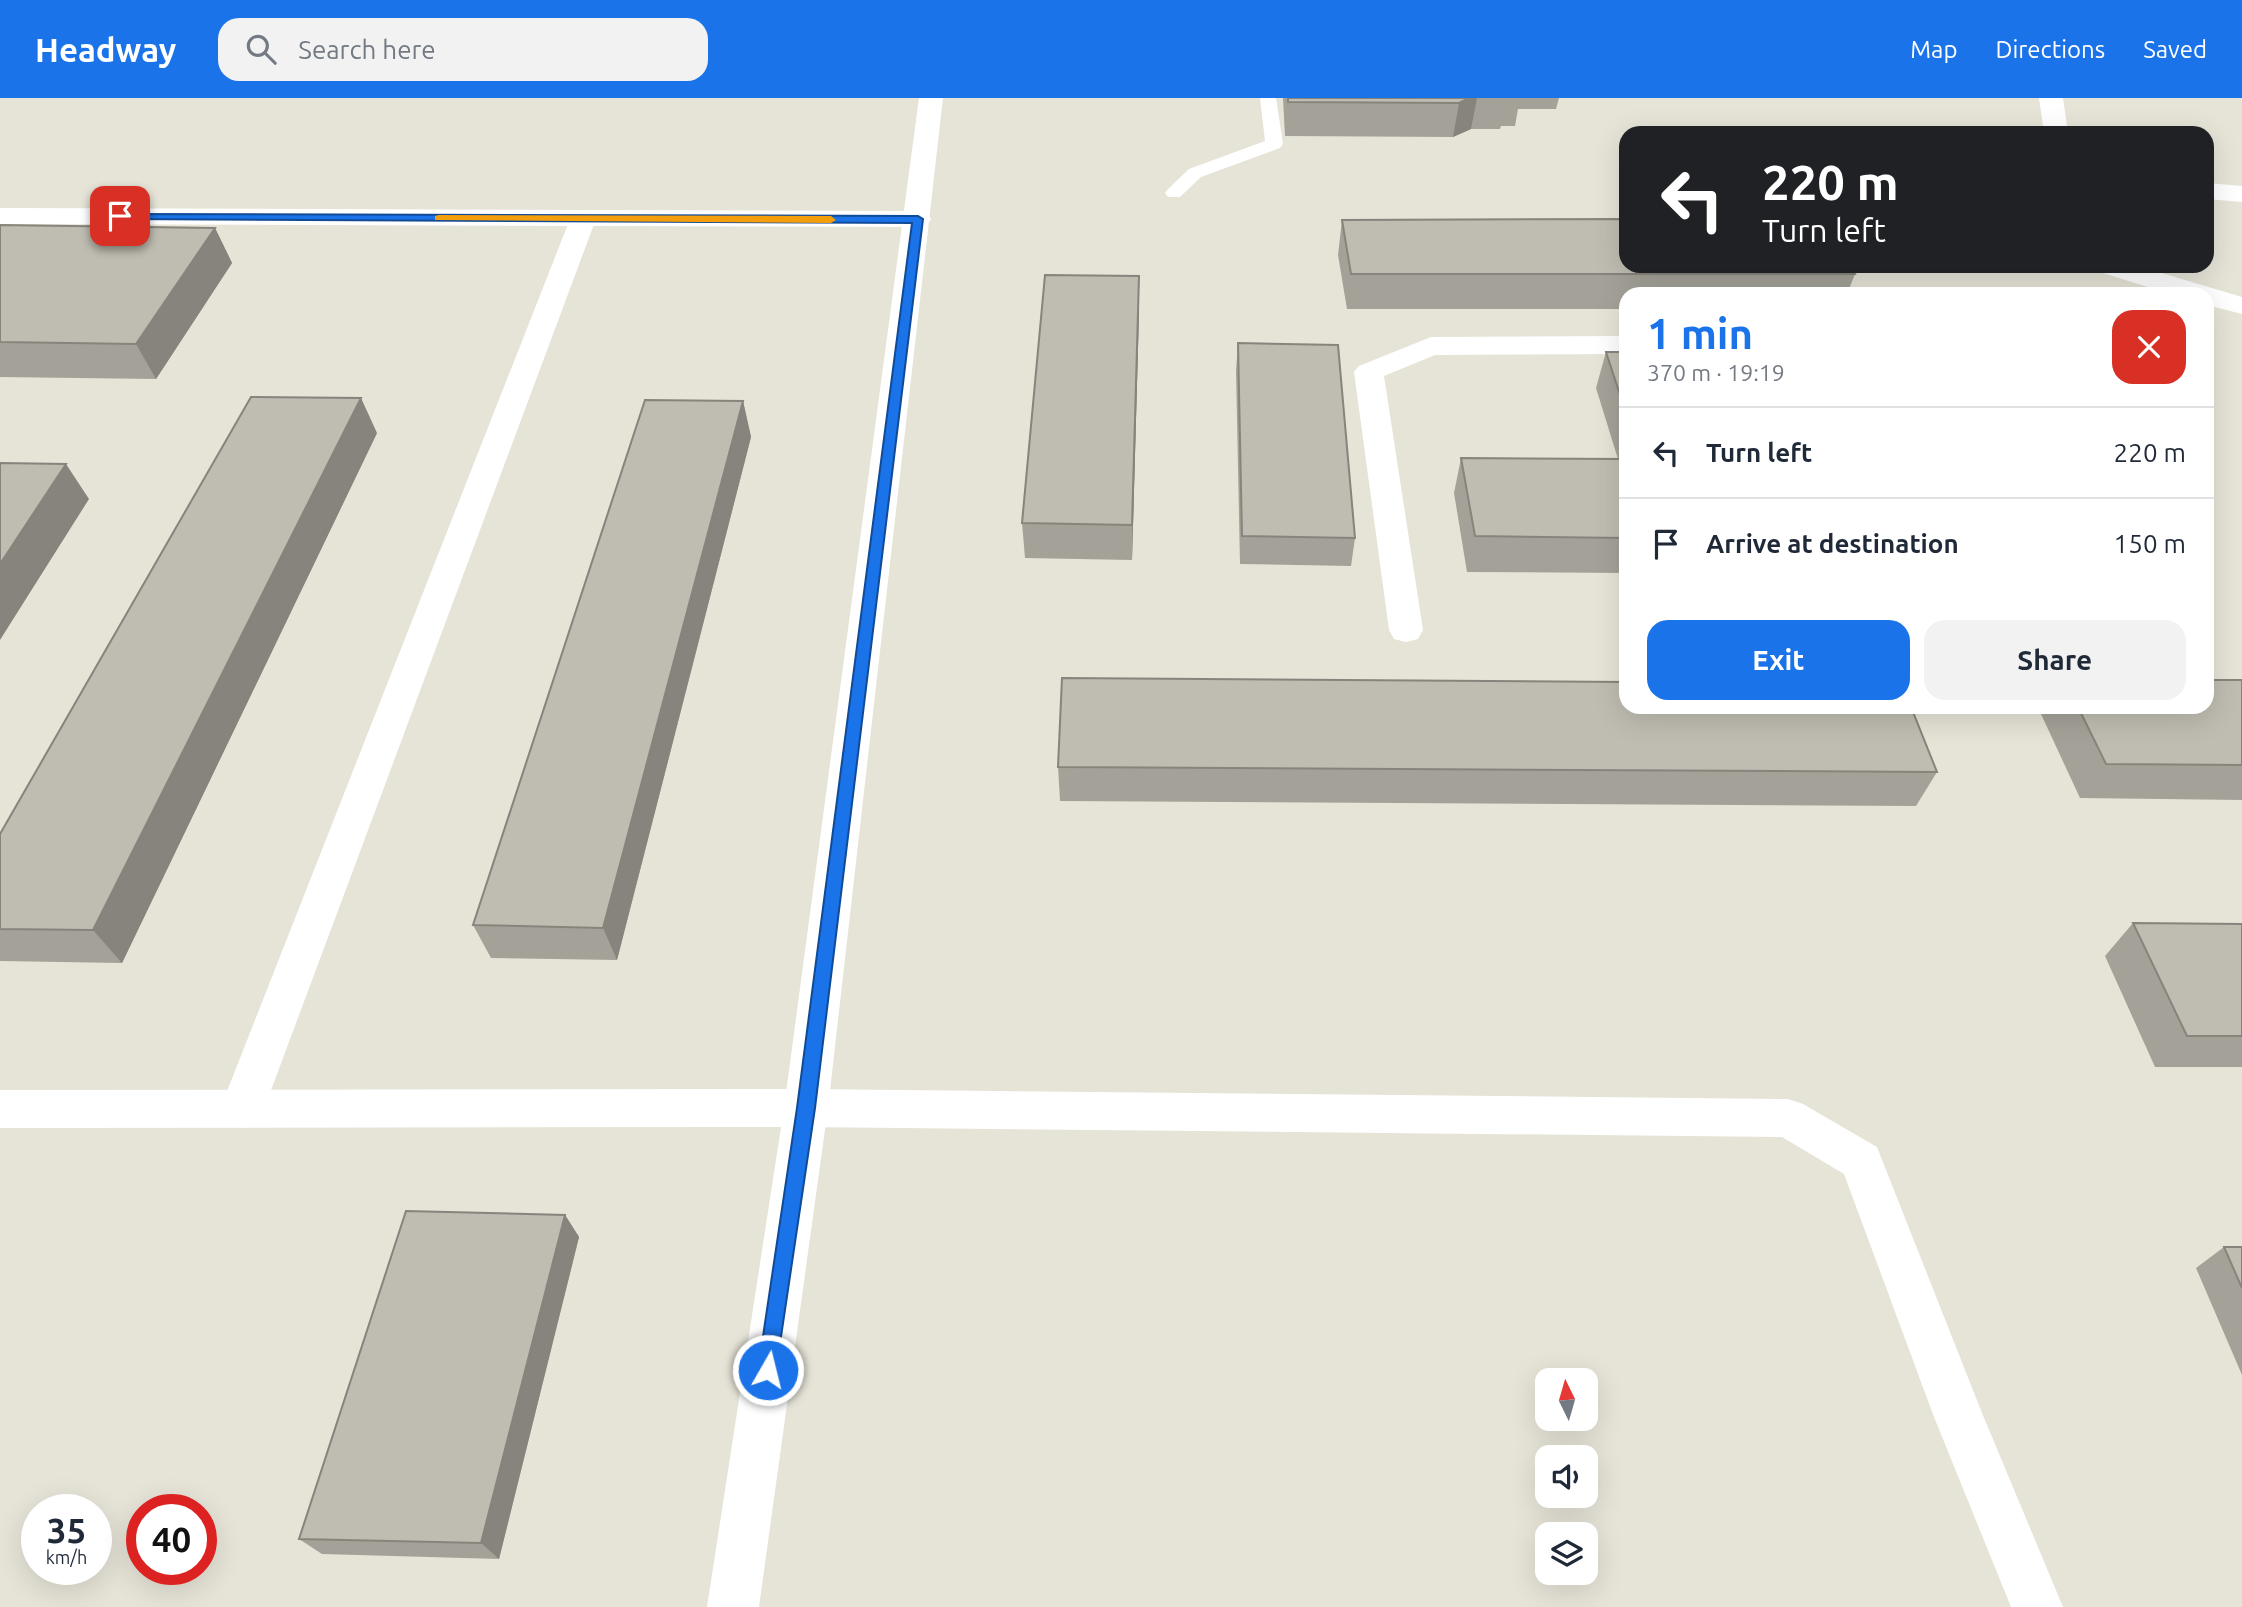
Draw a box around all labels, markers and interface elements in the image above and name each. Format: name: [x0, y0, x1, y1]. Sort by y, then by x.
search box: [218, 18, 708, 81]
icon: search: [242, 30, 280, 68]
text: Headway: [35, 31, 176, 68]
text: Search here: [298, 35, 436, 64]
text: Map: [1910, 36, 1957, 63]
text: Directions: [1995, 36, 2105, 63]
text: Saved: [2143, 36, 2207, 63]
icon: left: [1647, 154, 1738, 245]
text: 220 m: [1762, 154, 1899, 209]
pin: [90, 186, 150, 246]
icon: arrive: [101, 197, 139, 235]
text: Turn left: [1762, 212, 1886, 248]
text: 1 min: [1647, 310, 1753, 357]
button: close: [2112, 310, 2186, 384]
text: 370 m · 19:19: [1647, 360, 1785, 385]
icon: left: [1647, 434, 1685, 472]
text: Turn left: [1706, 438, 1812, 467]
text: 220 m: [2114, 438, 2186, 467]
icon: arrive: [1647, 525, 1685, 563]
text: Arrive at destination: [1706, 529, 1959, 558]
text: 150 m: [2114, 529, 2186, 558]
button: Exit: [1647, 620, 1910, 700]
button: Share: [1924, 620, 2186, 700]
position arrow: [731, 1333, 805, 1407]
north arrow: [1535, 1368, 1598, 1432]
map controls: [1535, 1368, 1598, 1585]
button: sound: [1535, 1445, 1598, 1508]
speed limit sign: 40: [126, 1494, 217, 1585]
text: 35: [47, 1510, 86, 1550]
button: layers: [1535, 1522, 1598, 1585]
text: km/h: [46, 1547, 87, 1567]

